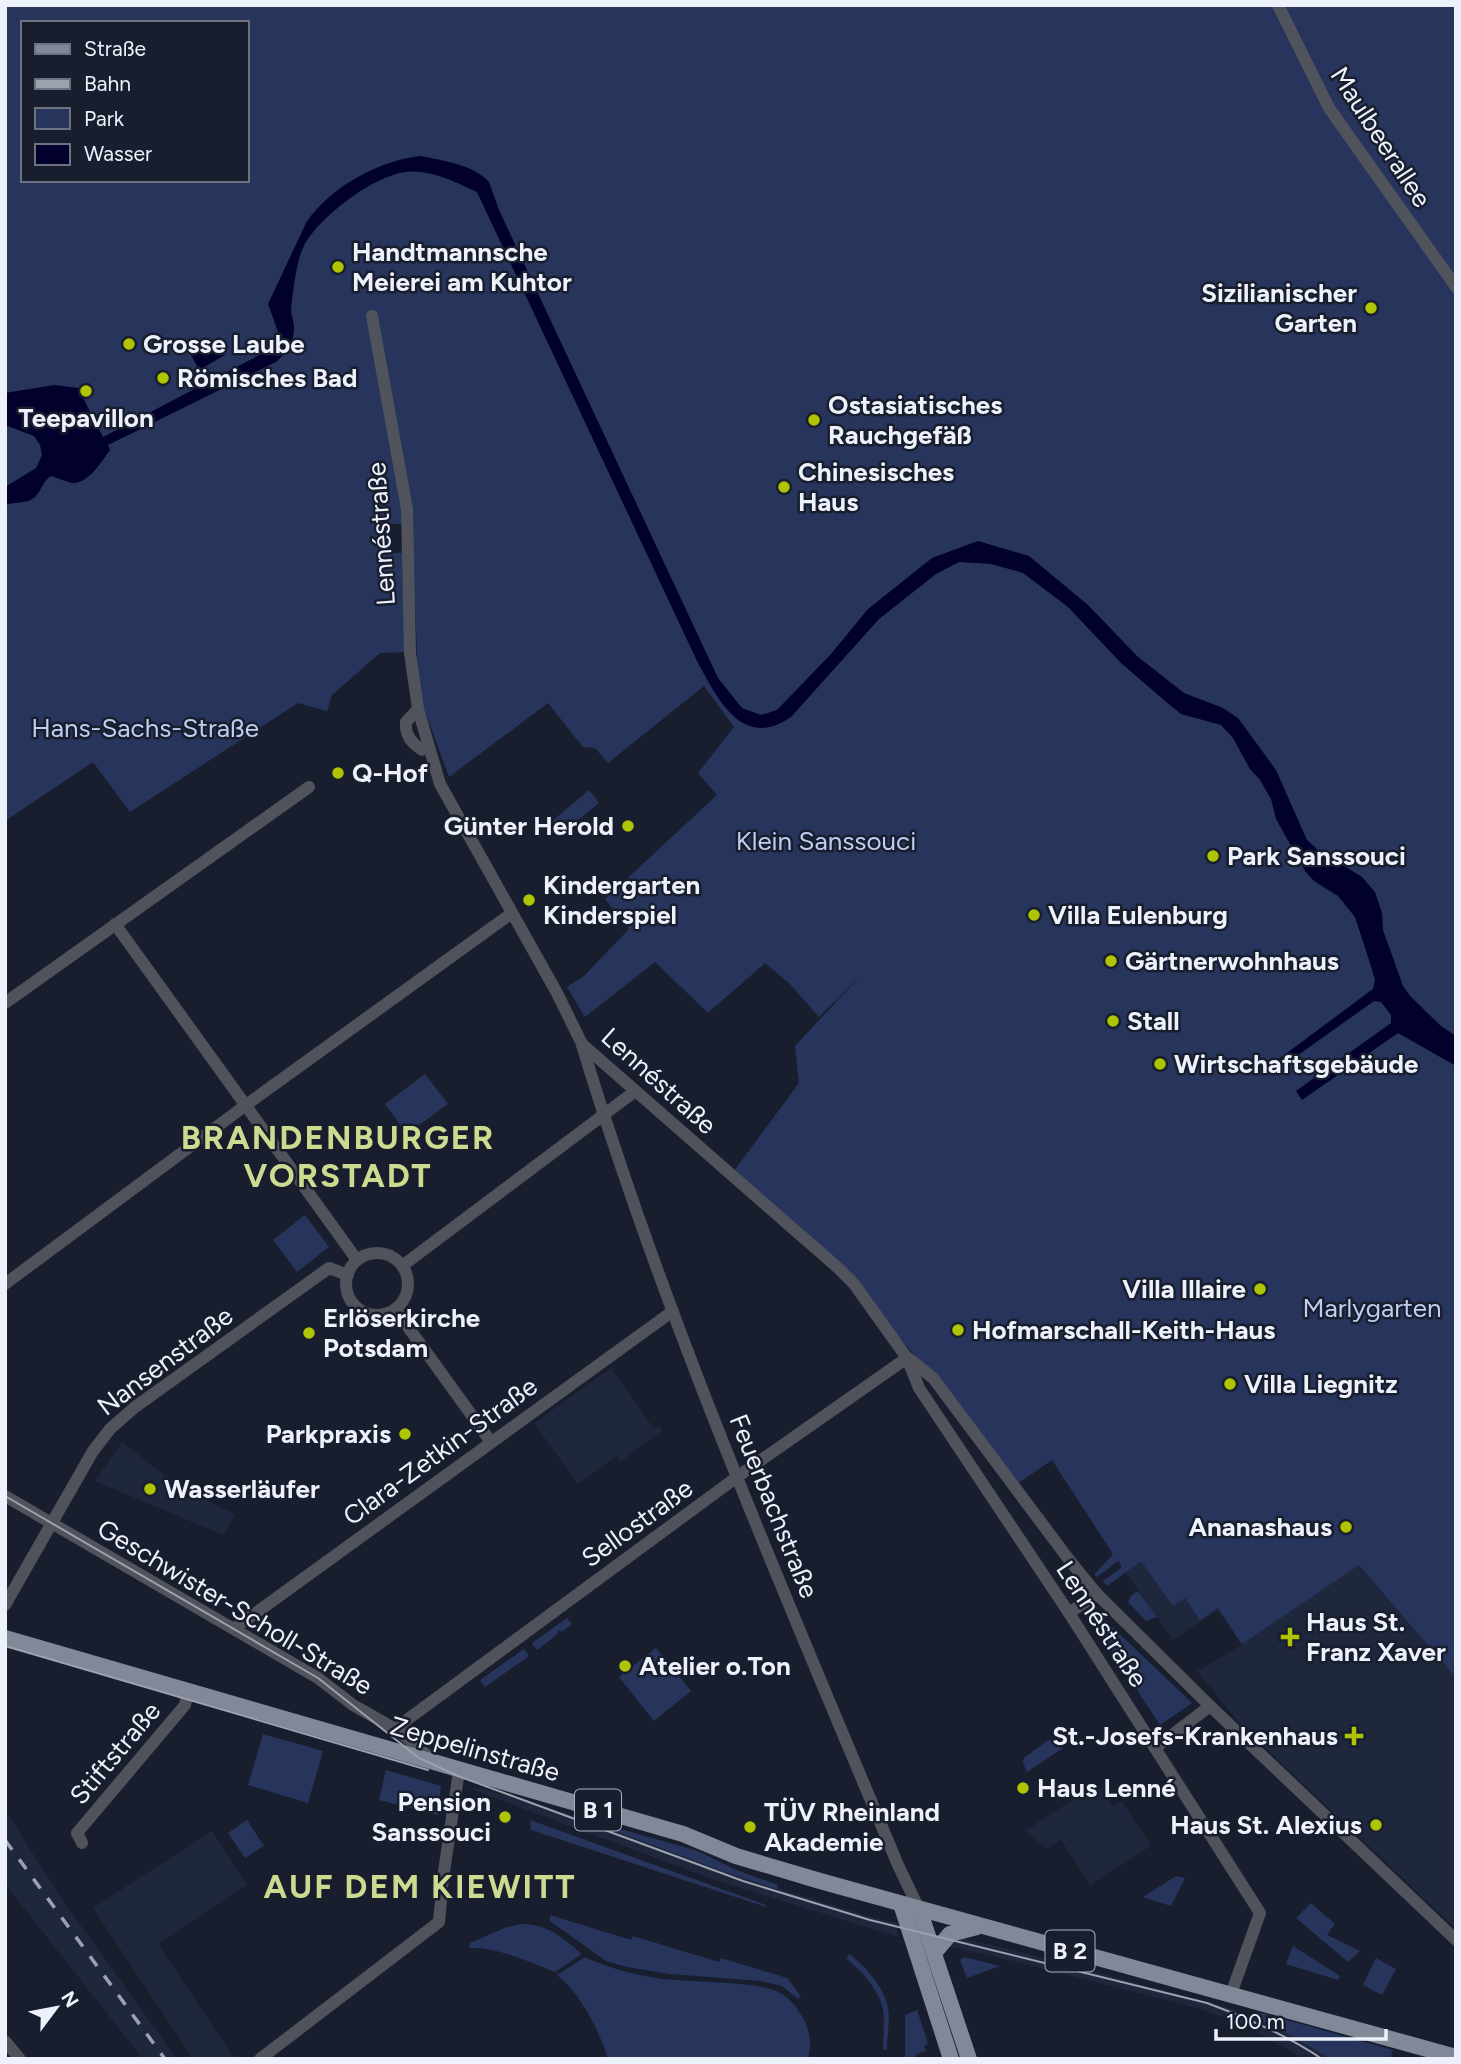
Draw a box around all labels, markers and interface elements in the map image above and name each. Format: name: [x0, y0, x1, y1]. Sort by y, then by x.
legend: [21, 21, 248, 182]
text: Straße: [84, 36, 146, 61]
street label: Maulbeerallee: [1324, 61, 1438, 213]
text: Bahn: [84, 71, 131, 96]
text: Park: [84, 106, 125, 131]
text: Wasser: [84, 141, 152, 166]
place label: Handtmannsche Meierei am Kuhtor: [352, 236, 572, 298]
marker: Handtmannsche Meierei am Kuhtor: [330, 259, 346, 275]
place label: Sizilianischer Garten: [1201, 277, 1357, 339]
marker: Sizilianischer Garten: [1363, 300, 1379, 316]
place label: Grosse Laube: [143, 328, 305, 360]
marker: Grosse Laube: [121, 336, 137, 352]
place label: Römisches Bad: [177, 362, 357, 394]
marker: Römisches Bad: [155, 370, 171, 386]
marker: Teepavillon: [78, 383, 94, 399]
place label: Ostasiatisches Rauchgefäß: [828, 389, 1002, 451]
place label: Teepavillon: [18, 402, 154, 434]
marker: Ostasiatisches Rauchgefäß: [806, 412, 822, 428]
place label: Chinesisches Haus: [798, 456, 954, 518]
street label: Lennéstraße: [360, 461, 402, 607]
marker: Chinesisches Haus: [776, 479, 792, 495]
park label: Hans-Sachs-Straße: [31, 712, 259, 744]
place label: Q-Hof: [352, 757, 429, 789]
marker: Q-Hof: [330, 765, 346, 781]
place label: Günter Herold: [444, 810, 614, 842]
marker: Günter Herold: [620, 818, 636, 834]
park label: Klein Sanssouci: [736, 825, 916, 857]
place label: Park Sanssouci: [1227, 840, 1406, 872]
marker: Park Sanssouci: [1205, 848, 1221, 864]
place label: Kindergarten Kinderspiel: [543, 869, 700, 931]
marker: Kindergarten Kinderspiel: [521, 892, 537, 908]
place label: Villa Eulenburg: [1048, 899, 1228, 931]
marker: Villa Eulenburg: [1026, 907, 1042, 923]
place label: Gärtnerwohnhaus: [1125, 945, 1339, 977]
marker: Gärtnerwohnhaus: [1103, 953, 1119, 969]
place label: Stall: [1127, 1005, 1180, 1037]
marker: Stall: [1105, 1013, 1121, 1029]
street label: Lennéstraße: [595, 1021, 723, 1141]
place label: Wirtschaftsgebäude: [1174, 1048, 1418, 1080]
marker: Wirtschaftsgebäude: [1152, 1056, 1168, 1072]
district label: BRANDENBURGER VORSTADT: [181, 1118, 495, 1195]
place label: Villa Illaire: [1122, 1273, 1246, 1305]
marker: Villa Illaire: [1252, 1281, 1268, 1297]
park label: Marlygarten: [1303, 1292, 1441, 1324]
street label: Nansenstraße: [91, 1300, 239, 1422]
place label: Erlöserkirche Potsdam: [323, 1302, 480, 1364]
place label: Hofmarschall-Keith-Haus: [972, 1314, 1275, 1346]
marker: Hofmarschall-Keith-Haus: [950, 1322, 966, 1338]
marker: Erlöserkirche Potsdam: [301, 1325, 317, 1341]
place label: Villa Liegnitz: [1244, 1368, 1398, 1400]
street label: Clara-Zetkin-Straße: [337, 1370, 543, 1532]
marker: Villa Liegnitz: [1222, 1376, 1238, 1392]
street label: Feuerbachstraße: [723, 1409, 825, 1603]
place label: Parkpraxis: [266, 1418, 391, 1450]
marker: Parkpraxis: [397, 1426, 413, 1442]
street label: Sellostraße: [575, 1472, 699, 1574]
place label: Wasserläufer: [164, 1473, 320, 1505]
marker: Wasserläufer: [142, 1481, 158, 1497]
place label: Ananashaus: [1189, 1511, 1332, 1543]
street label: Geschwister-Scholl-Straße: [92, 1512, 378, 1702]
marker: Ananashaus: [1338, 1519, 1354, 1535]
street label: Lennéstraße: [1049, 1555, 1155, 1693]
place label: Haus St. Franz Xaver: [1306, 1606, 1446, 1668]
marker: Haus St. Franz Xaver: [1280, 1627, 1300, 1647]
place label: Atelier o.Ton: [639, 1650, 791, 1682]
marker: Atelier o.Ton: [617, 1658, 633, 1674]
street label: Stiftstraße: [63, 1695, 167, 1811]
street label: Zeppelinstraße: [387, 1710, 563, 1788]
place label: St.-Josefs-Krankenhaus: [1052, 1720, 1338, 1752]
marker: St.-Josefs-Krankenhaus: [1344, 1726, 1364, 1746]
place label: Haus Lenné: [1037, 1772, 1176, 1804]
marker: Haus Lenné: [1015, 1780, 1031, 1796]
place label: Pension Sanssouci: [372, 1786, 491, 1848]
road number: B 1: [575, 1790, 621, 1830]
place label: TÜV Rheinland Akademie: [764, 1796, 940, 1858]
marker: Pension Sanssouci: [497, 1809, 513, 1825]
place label: Haus St. Alexius: [1170, 1809, 1362, 1841]
marker: Haus St. Alexius: [1368, 1817, 1384, 1833]
marker: TÜV Rheinland Akademie: [742, 1819, 758, 1835]
district label: AUF DEM KIEWITT: [263, 1867, 577, 1906]
road number: B 2: [1046, 1930, 1094, 1972]
north arrow: [21, 1973, 91, 2043]
text: N: [56, 1987, 84, 2012]
scale bar: [1216, 1997, 1386, 2041]
text: 100 m: [1226, 2009, 1285, 2034]

